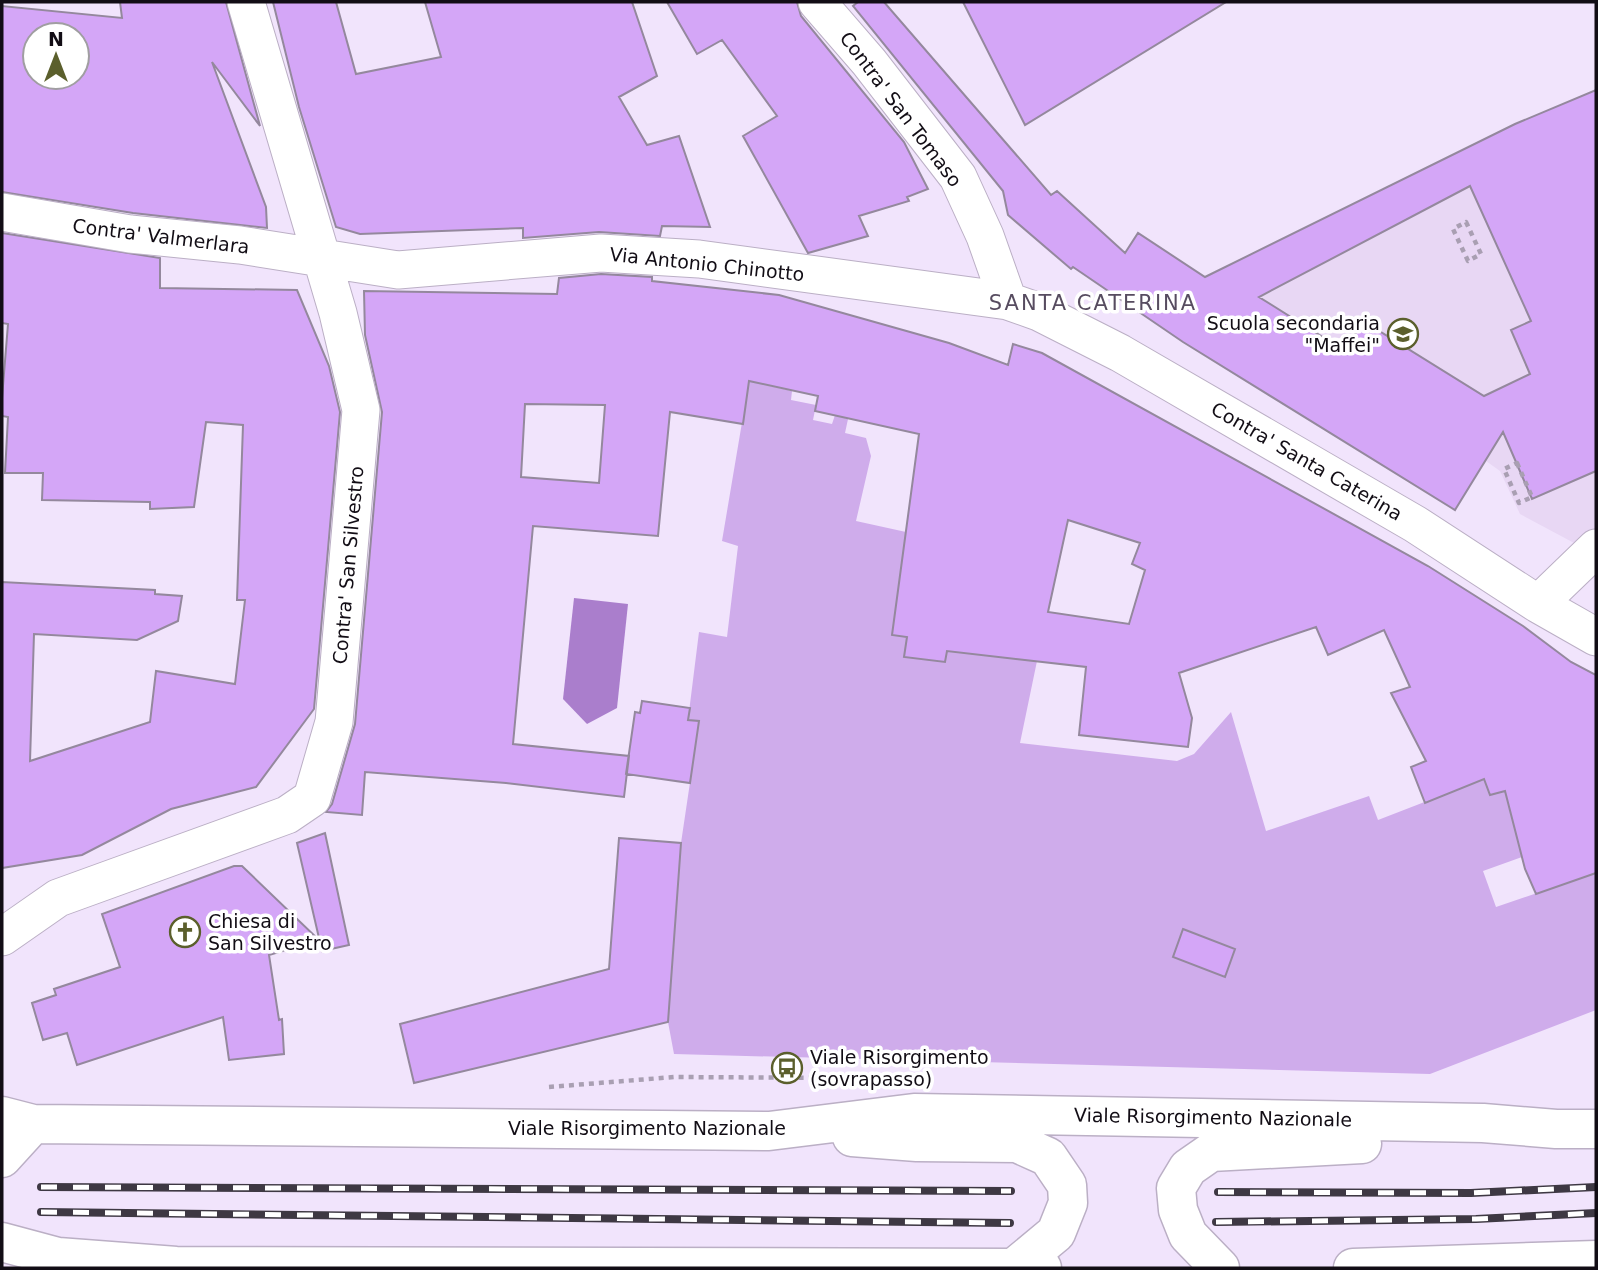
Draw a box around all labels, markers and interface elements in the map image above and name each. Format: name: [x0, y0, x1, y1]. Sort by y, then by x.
north arrow: [21, 21, 91, 91]
street label: Contra' San Tomaso: [835, 27, 967, 191]
text: N: [48, 28, 64, 50]
street label: Contra' Valmerlara: [71, 214, 251, 258]
street label: Via Antonio Chinotto: [609, 243, 805, 285]
district label: SANTA CATERINA: [989, 291, 1197, 315]
place label: Scuola secondaria "Maffei": [1207, 312, 1380, 356]
school or university icon: Scuola secondaria "Maffei": [1386, 317, 1420, 351]
street label: Contra' Santa Caterina: [1208, 397, 1406, 525]
street label: Contra' San Silvestro: [328, 465, 368, 665]
place label: Chiesa di San Silvestro: [208, 910, 332, 954]
church icon: Chiesa di San Silvestro: [168, 915, 202, 949]
place label: Viale Risorgimento (sovrapasso): [810, 1046, 989, 1090]
bus stop icon: Viale Risorgimento (sovrapasso): [770, 1051, 804, 1085]
street label: Viale Risorgimento Nazionale: [1074, 1104, 1352, 1130]
street label: Viale Risorgimento Nazionale: [508, 1117, 786, 1139]

